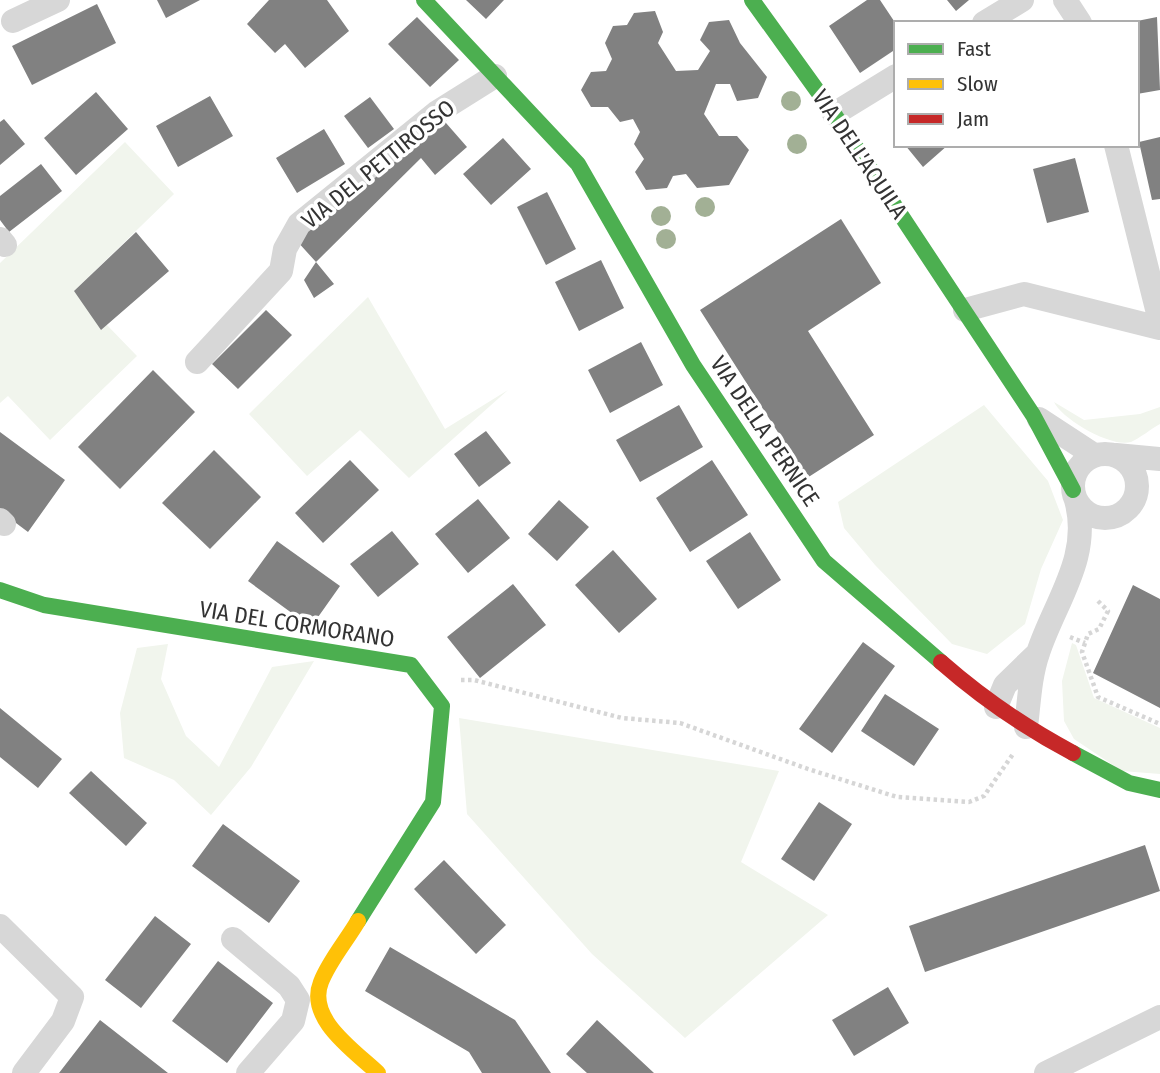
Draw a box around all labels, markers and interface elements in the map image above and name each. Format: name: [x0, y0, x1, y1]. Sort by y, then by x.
legend: [894, 21, 1139, 147]
text: Fast: [957, 36, 991, 62]
text: Slow: [957, 71, 998, 97]
street label: VIA DELL'AQUILA: [807, 84, 913, 224]
street label: VIA DEL PETTIROSSO: [296, 94, 460, 234]
text: Jam: [957, 106, 989, 132]
street label: VIA DELLA PERNICE: [704, 351, 826, 511]
street label: VIA DEL CORMORANO: [198, 595, 396, 653]

